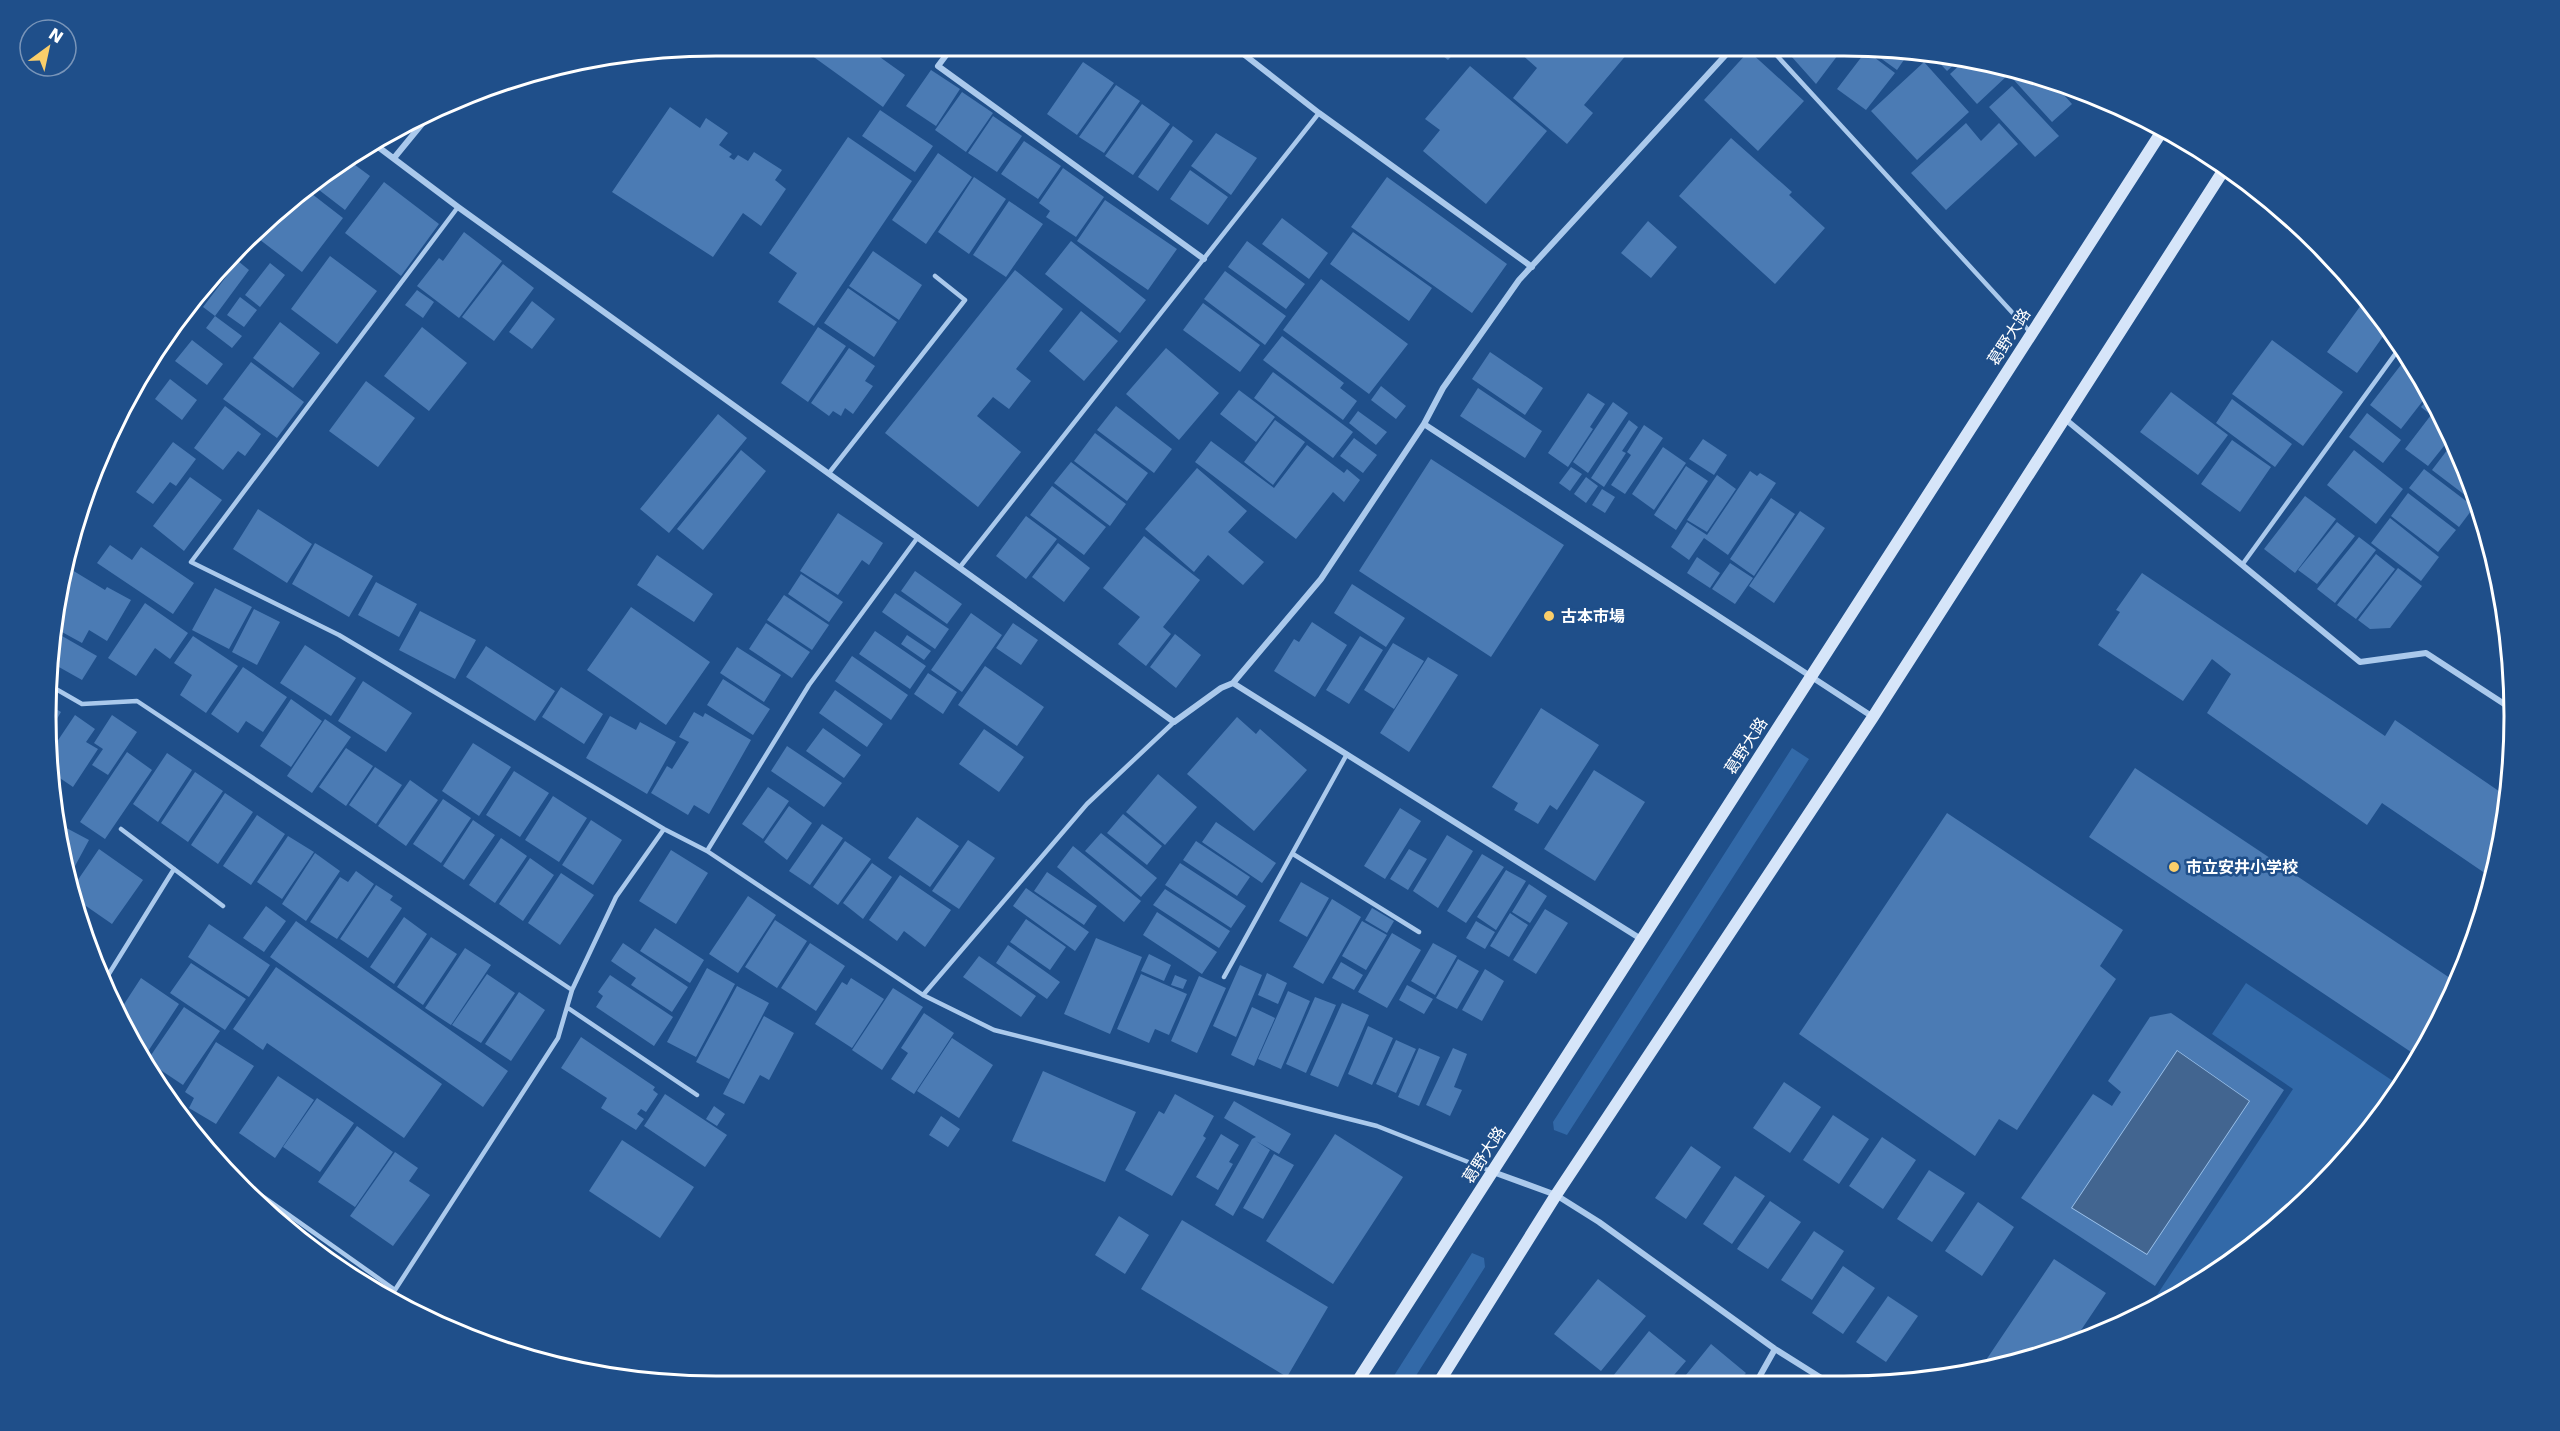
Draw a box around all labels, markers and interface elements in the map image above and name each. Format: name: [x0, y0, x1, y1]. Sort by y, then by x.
north arrow: [18, 18, 78, 78]
text: N: [45, 24, 67, 47]
street label: 葛野大路: [1984, 305, 2034, 369]
place label: 古本市場: [1561, 607, 1625, 626]
marker: 古本市場: [1542, 609, 1556, 623]
street label: 葛野大路: [1721, 714, 1771, 778]
place label: 市立安井小学校: [2186, 858, 2298, 877]
marker: 市立安井小学校: [2167, 860, 2181, 874]
street label: 葛野大路: [1459, 1123, 1509, 1187]

